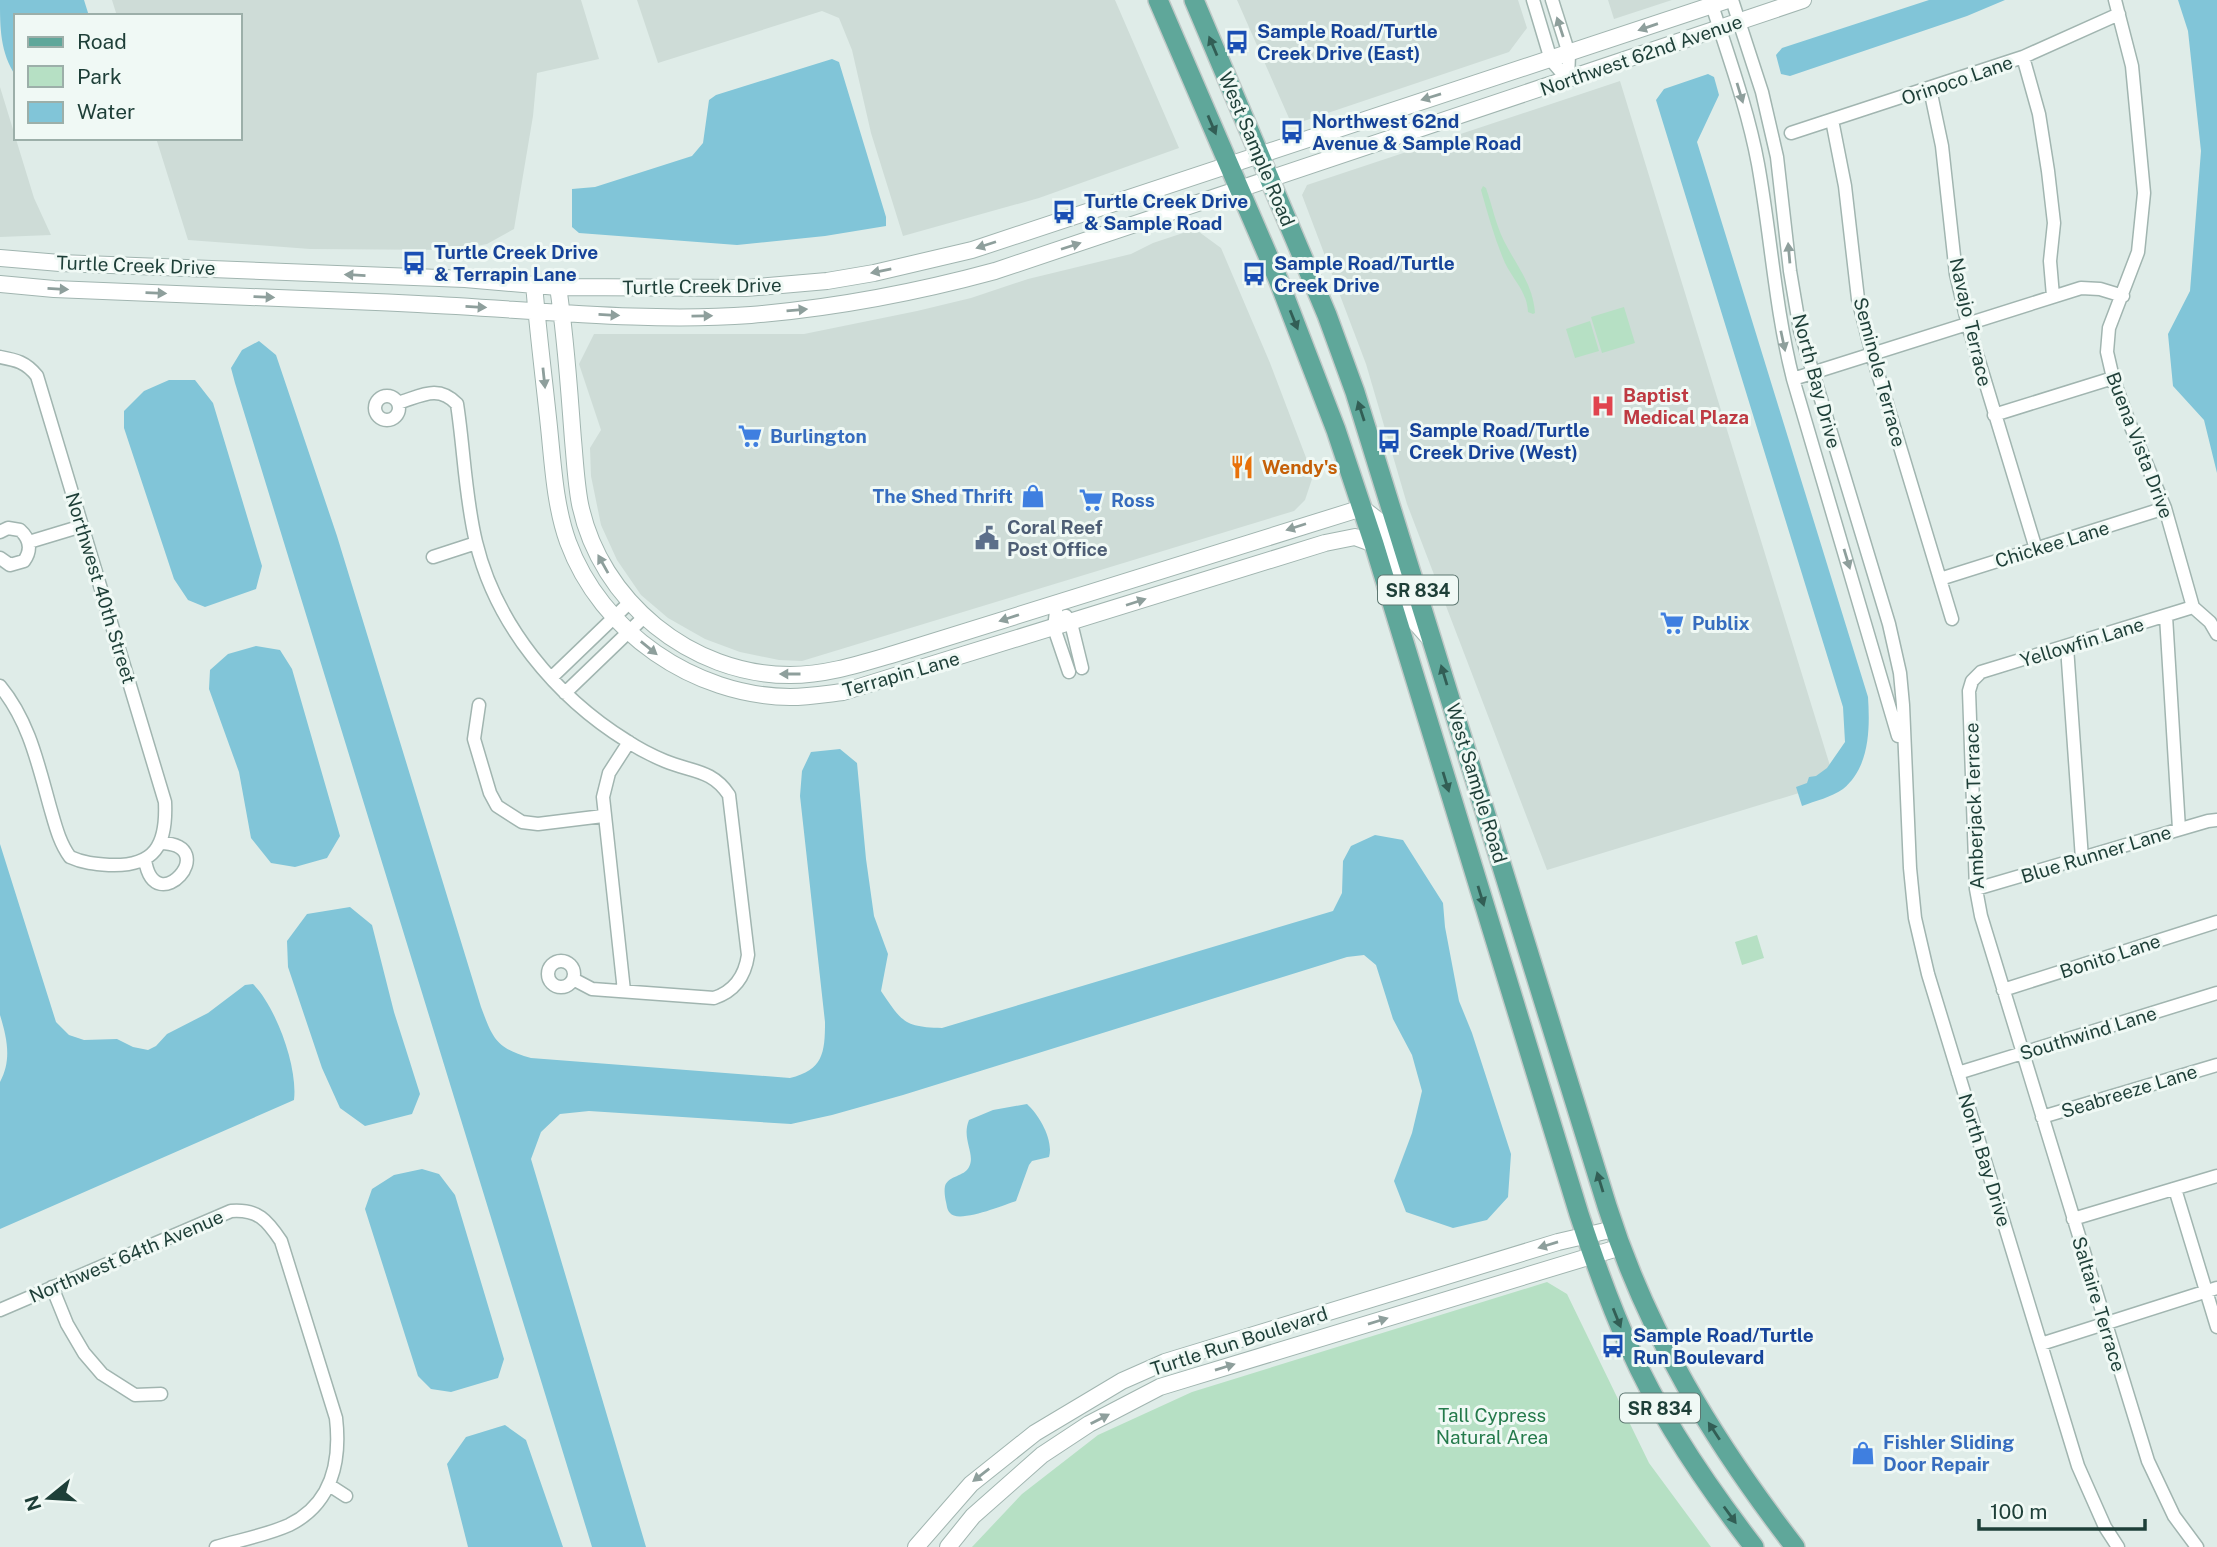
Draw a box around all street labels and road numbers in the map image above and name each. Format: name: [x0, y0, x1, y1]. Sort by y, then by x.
street label: Northwest 62nd Avenue: [1537, 10, 1745, 100]
street label: Orinoco Lane: [1898, 51, 2016, 109]
street label: West Sample Road: [1214, 68, 1300, 230]
street label: Turtle Creek Drive: [56, 251, 216, 279]
street label: Navajo Terrace: [1946, 256, 1996, 388]
street label: Turtle Creek Drive: [622, 274, 782, 298]
street label: Seminole Terrace: [1849, 295, 1911, 449]
street label: North Bay Drive: [1788, 311, 1846, 451]
street label: Buena Vista Drive: [2102, 369, 2178, 521]
street label: Northwest 40th Street: [61, 490, 141, 686]
street label: Chickee Lane: [1992, 516, 2112, 572]
road number: SR 834: [1378, 576, 1458, 604]
street label: Yellowfin Lane: [2017, 613, 2147, 671]
street label: Terrapin Lane: [840, 647, 962, 701]
street label: West Sample Road: [1442, 700, 1512, 866]
street label: Amberjack Terrace: [1960, 722, 1988, 890]
street label: Blue Runner Lane: [2018, 821, 2174, 887]
street label: Bonito Lane: [2057, 929, 2163, 983]
street label: Southwind Lane: [2017, 1002, 2159, 1064]
street label: Seabreeze Lane: [2058, 1060, 2200, 1122]
street label: North Bay Drive: [1954, 1091, 2016, 1229]
street label: Northwest 64th Avenue: [26, 1205, 226, 1307]
street label: Saltaire Terrace: [2068, 1234, 2130, 1374]
street label: Turtle Run Boulevard: [1148, 1302, 1330, 1380]
road number: SR 834: [1620, 1394, 1700, 1422]

